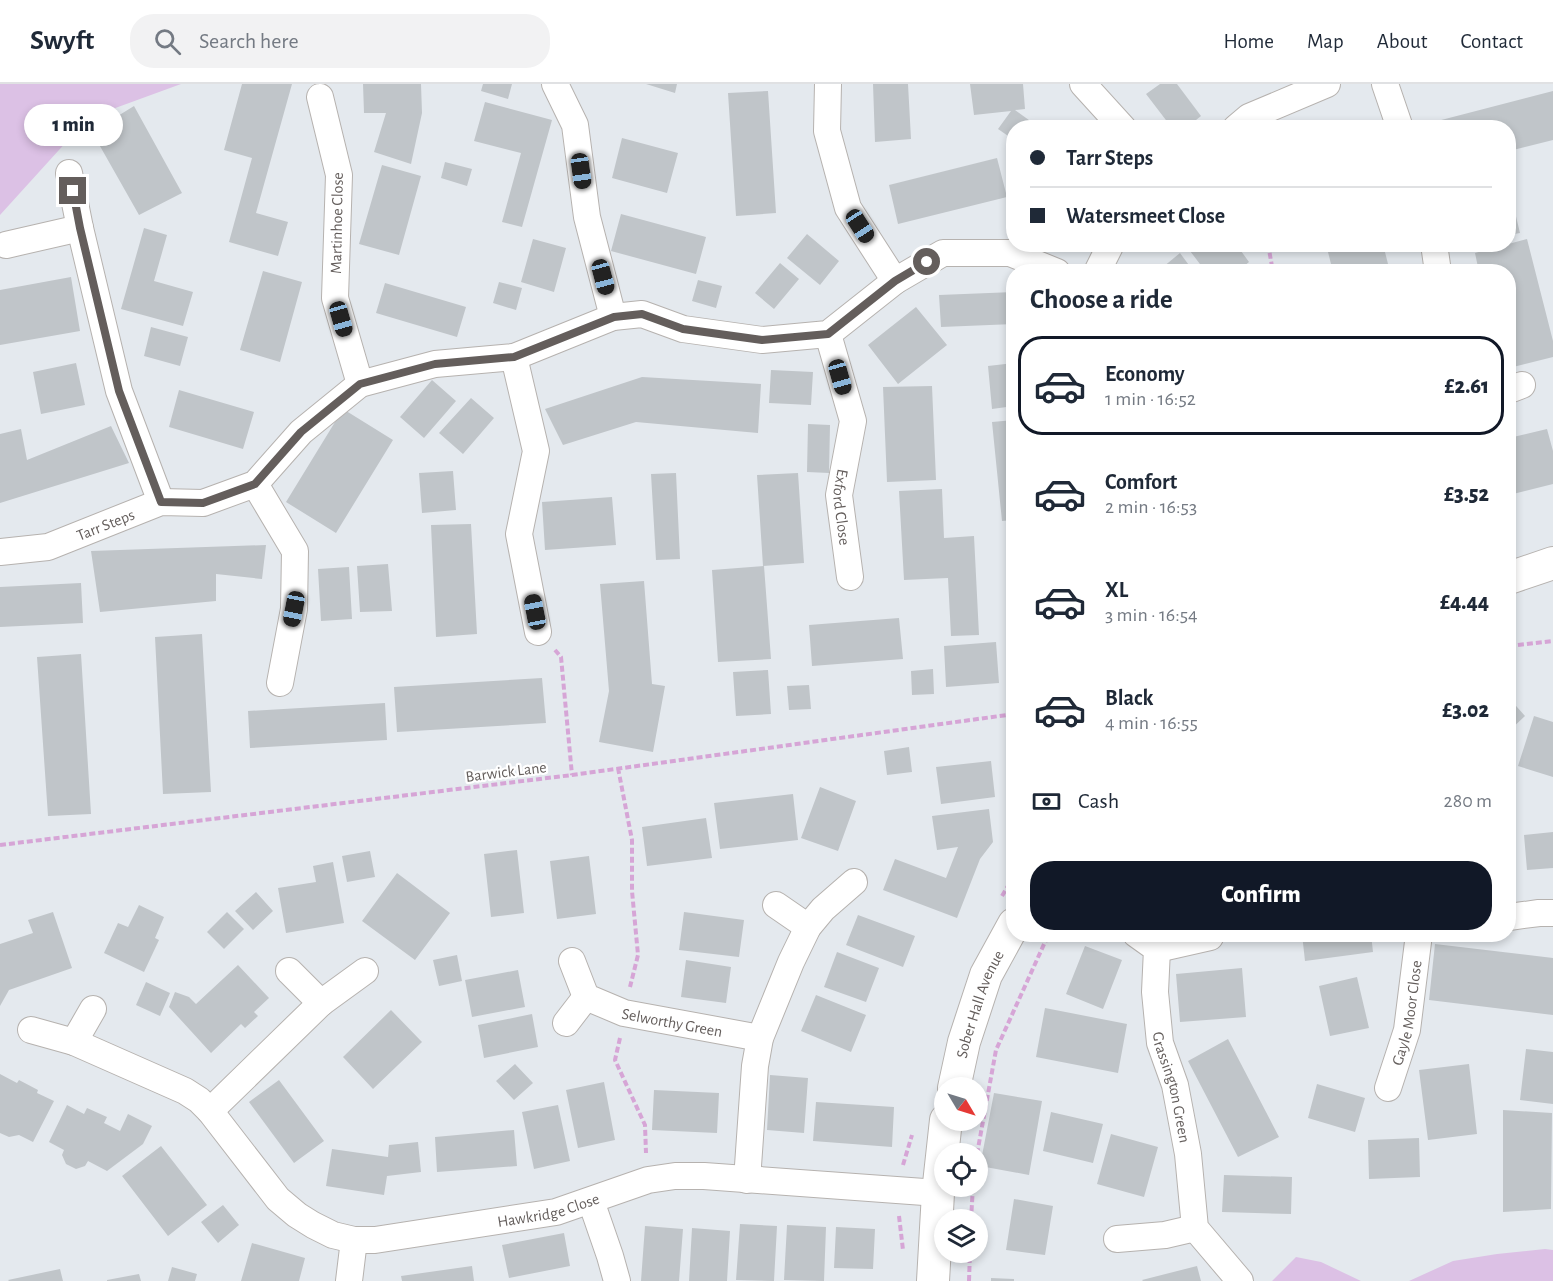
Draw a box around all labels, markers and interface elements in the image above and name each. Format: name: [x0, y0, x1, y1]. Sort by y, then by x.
search box: [130, 14, 550, 68]
icon: search: [151, 25, 184, 58]
text: Swyft: [30, 27, 94, 55]
text: Search here: [199, 30, 299, 52]
text: Home: [1223, 31, 1274, 52]
text: Map: [1307, 31, 1344, 52]
text: About: [1377, 31, 1427, 52]
text: Contact: [1460, 31, 1523, 52]
callout: 1 min: [23, 104, 122, 146]
text: 1 min: [52, 115, 95, 135]
text: Tarr Steps: [1066, 147, 1153, 169]
car: [570, 152, 592, 190]
street label: Martinhoe Close: [328, 172, 346, 274]
route end: [59, 177, 86, 204]
text: Watersmeet Close: [1066, 205, 1225, 227]
car: [843, 206, 877, 246]
route start: [913, 248, 940, 275]
car: [590, 257, 616, 297]
text: Choose a ride: [1030, 286, 1173, 313]
car: [327, 299, 355, 339]
car: [826, 357, 854, 397]
icon: car: [1033, 359, 1087, 413]
text: Economy: [1105, 363, 1185, 385]
text: £2.61: [1444, 375, 1489, 397]
text: 1 min · 16:52: [1105, 389, 1196, 409]
icon: car: [1033, 467, 1087, 521]
street label: Exford Close: [830, 468, 853, 546]
text: Comfort: [1105, 471, 1177, 493]
text: £3.52: [1444, 483, 1489, 505]
text: 2 min · 16:53: [1105, 497, 1197, 517]
street label: Tarr Steps: [74, 506, 137, 544]
icon: car: [1033, 575, 1087, 629]
text: XL: [1105, 579, 1128, 601]
car: [282, 590, 306, 628]
text: £4.44: [1440, 591, 1489, 613]
car: [523, 593, 547, 631]
text: 3 min · 16:54: [1105, 605, 1198, 625]
icon: car: [1033, 683, 1087, 737]
text: Black: [1105, 687, 1153, 709]
text: £3.02: [1442, 699, 1489, 721]
text: 4 min · 16:55: [1105, 713, 1198, 733]
street label: Barwick Lane: [465, 759, 548, 785]
icon: cash: [1030, 785, 1063, 818]
text: Cash: [1078, 790, 1119, 812]
text: 280 m: [1444, 791, 1492, 811]
button: Confirm: [1030, 861, 1492, 930]
street label: Sober Hall Avenue: [954, 948, 1007, 1060]
street label: Gayle Moor Close: [1389, 959, 1425, 1067]
street label: Selworthy Green: [620, 1006, 724, 1040]
street label: Grassington Green: [1150, 1031, 1193, 1144]
north arrow: [934, 1077, 988, 1131]
map controls: [934, 1077, 988, 1263]
button: locate: [934, 1143, 988, 1197]
street label: Hawkridge Close: [496, 1191, 602, 1230]
button: layers: [934, 1209, 988, 1263]

